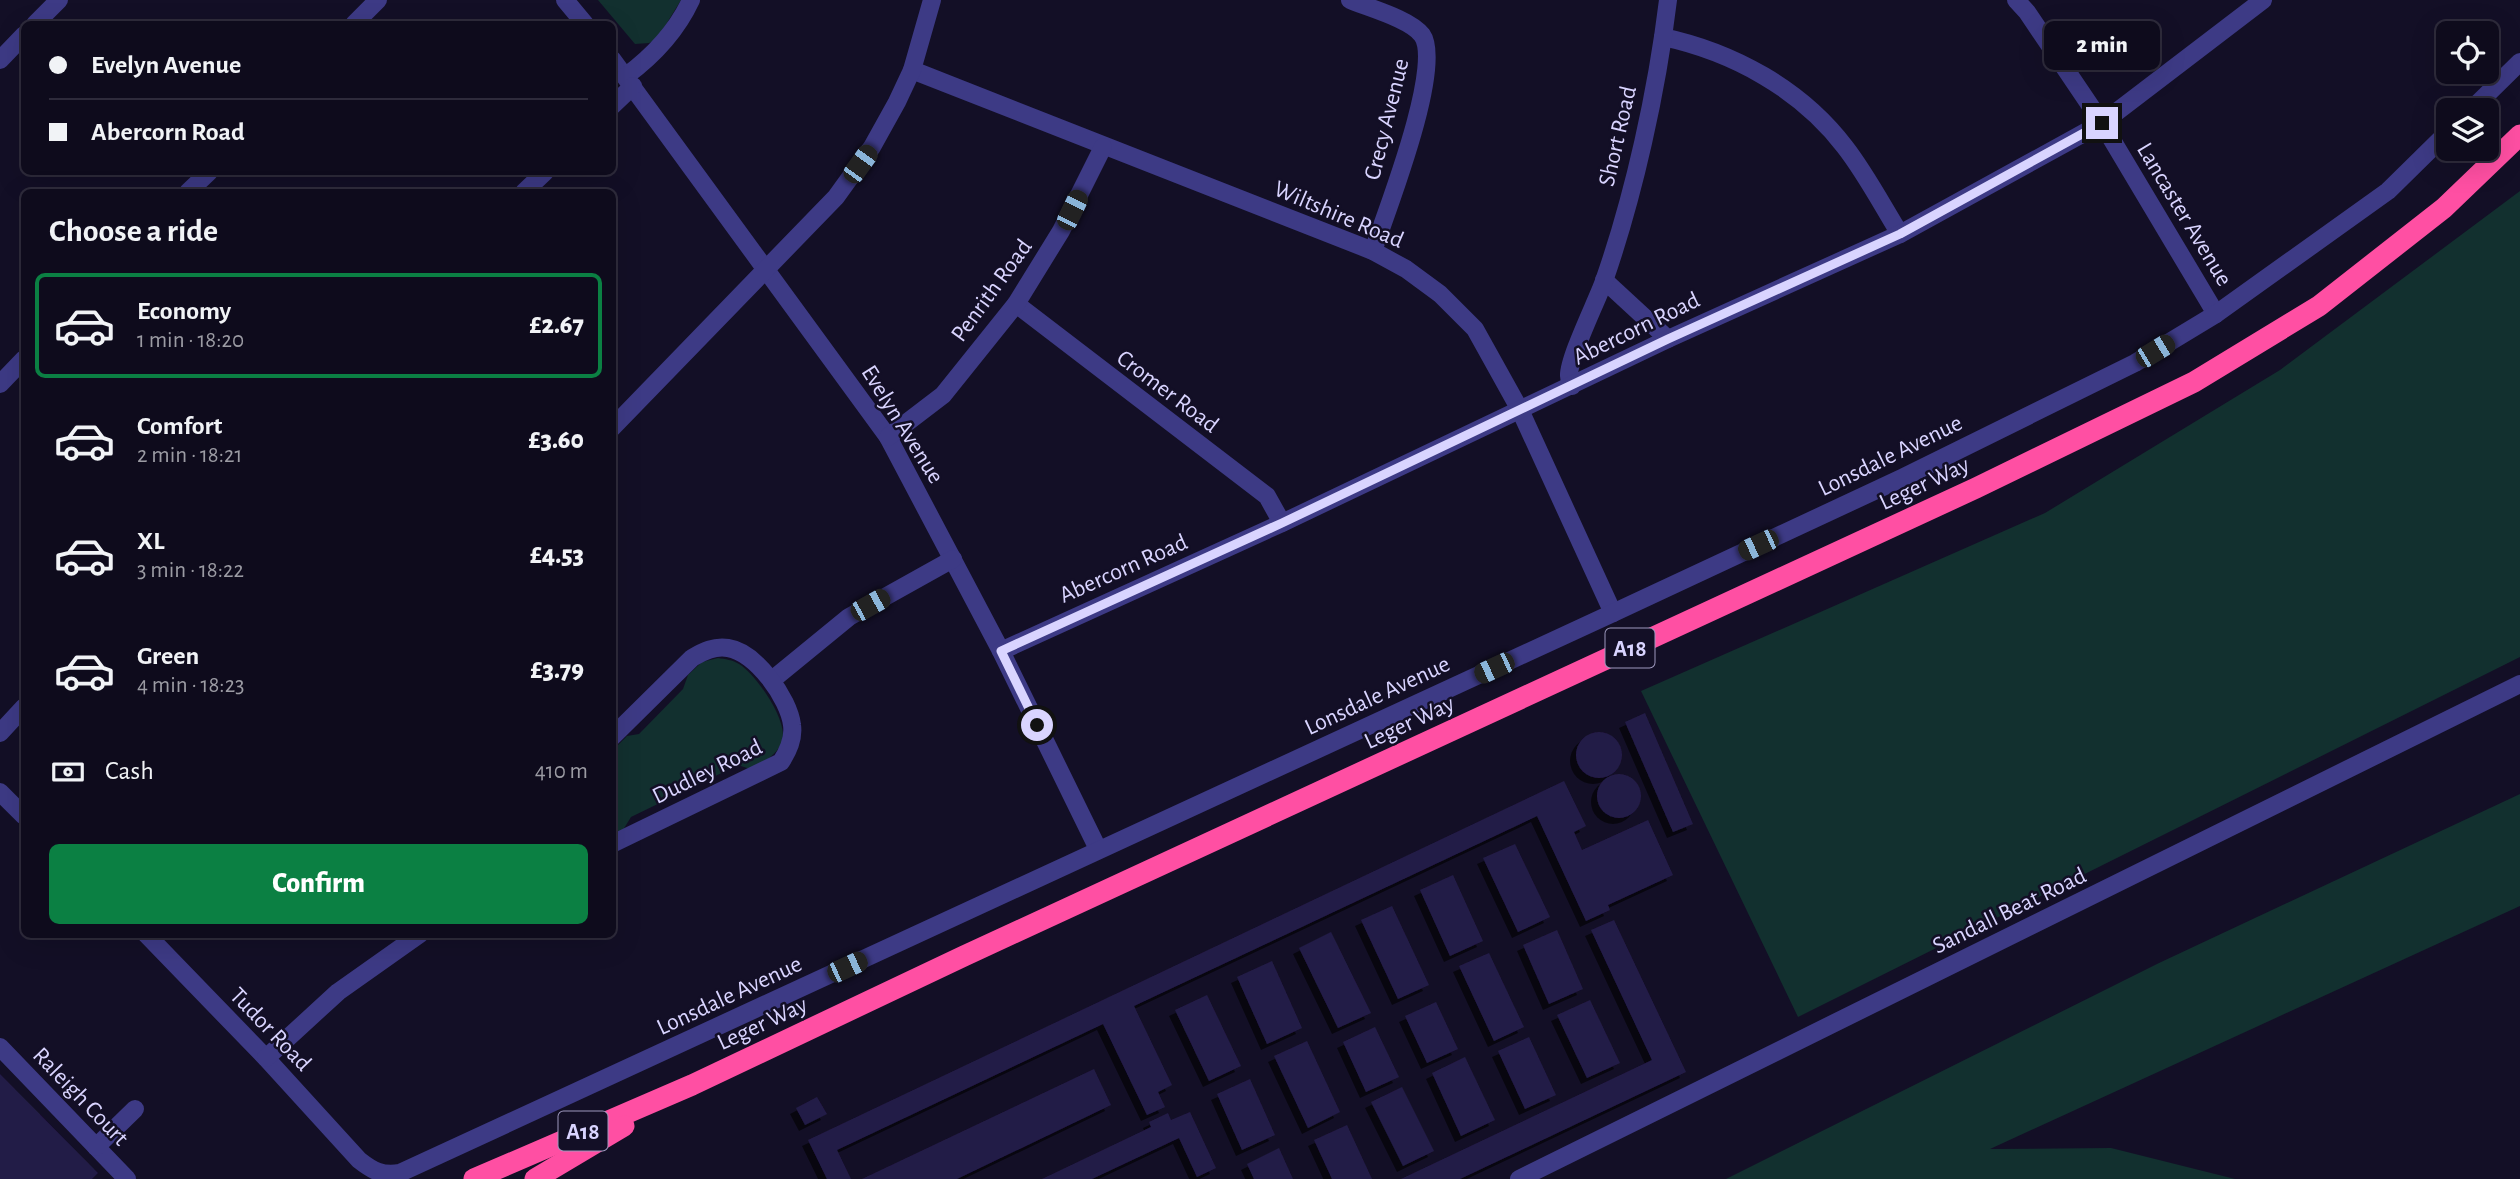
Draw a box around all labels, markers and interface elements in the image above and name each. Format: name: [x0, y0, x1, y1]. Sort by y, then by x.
map controls: [2436, 21, 2499, 161]
button: locate: [2436, 21, 2499, 84]
callout: 2 min: [2044, 22, 2160, 71]
text: 2 min: [2076, 34, 2128, 57]
text: Evelyn Avenue: [91, 52, 241, 78]
street label: Crecy Avenue: [1360, 56, 1414, 182]
street label: Short Road: [1595, 84, 1641, 189]
button: layers: [2436, 98, 2499, 161]
route end: [2086, 107, 2118, 139]
text: Abercorn Road: [91, 119, 245, 145]
street label: Lancaster Avenue: [2132, 139, 2236, 290]
car: [840, 141, 881, 187]
street label: Wiltshire Road: [1270, 177, 1407, 253]
car: [1054, 187, 1091, 233]
text: Choose a ride: [49, 215, 218, 247]
street label: Penrith Road: [947, 235, 1037, 346]
street label: Abercorn Road: [1569, 288, 1704, 370]
icon: car: [53, 294, 116, 357]
text: Economy: [137, 298, 231, 324]
text: £2.67: [530, 312, 584, 338]
text: 1 min · 18:20: [137, 329, 244, 352]
car: [2132, 331, 2179, 371]
street label: Cromer Road: [1112, 346, 1223, 438]
street label: Evelyn Avenue: [856, 361, 948, 488]
icon: car: [53, 409, 116, 472]
street label: Lonsdale Avenue: [1815, 411, 1966, 501]
text: Comfort: [137, 413, 222, 439]
text: £3.60: [528, 427, 584, 453]
text: 2 min · 18:21: [137, 444, 242, 467]
street label: Leger Way: [1876, 453, 1973, 515]
icon: car: [53, 524, 116, 587]
car: [1735, 527, 1782, 563]
text: XL: [137, 528, 164, 554]
street label: Abercorn Road: [1056, 530, 1191, 608]
text: £4.53: [530, 542, 584, 568]
text: 3 min · 18:22: [137, 559, 244, 582]
car: [847, 586, 894, 624]
road number: A18: [1606, 628, 1654, 668]
icon: car: [53, 639, 116, 702]
text: Green: [137, 643, 199, 669]
car: [1471, 650, 1518, 686]
street label: Lonsdale Avenue: [1301, 652, 1454, 740]
text: £3.79: [531, 657, 584, 683]
text: 4 min · 18:23: [137, 674, 245, 697]
street label: Leger Way: [1361, 692, 1458, 754]
route start: [1021, 709, 1053, 741]
street label: Dudley Road: [649, 735, 766, 809]
icon: cash: [49, 753, 87, 791]
text: Cash: [105, 758, 154, 784]
text: 410 m: [535, 760, 588, 783]
button: Confirm: [49, 844, 588, 924]
street label: Sandall Beat Road: [1929, 863, 2090, 958]
car: [824, 949, 871, 985]
street label: Lonsdale Avenue: [653, 952, 806, 1040]
street label: Tudor Road: [225, 983, 316, 1076]
street label: Leger Way: [714, 993, 811, 1055]
street label: Raleigh Court: [28, 1043, 133, 1151]
road number: A18: [558, 1112, 608, 1150]

